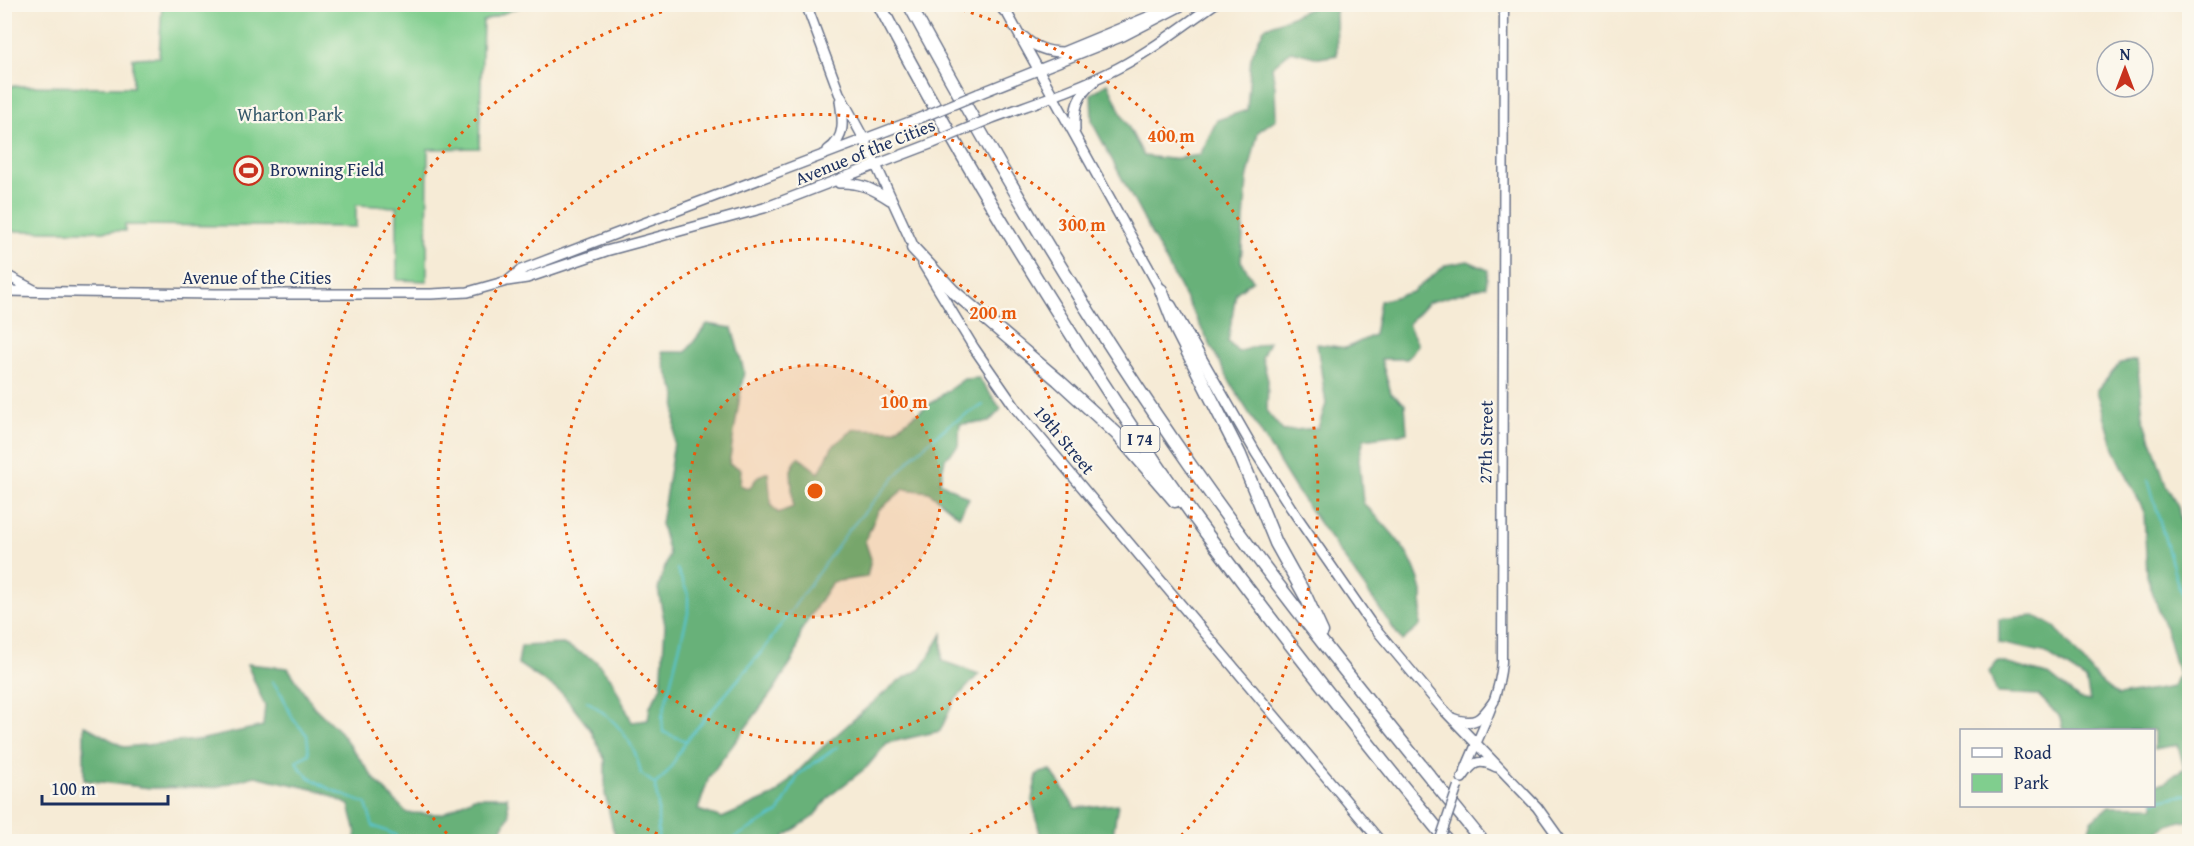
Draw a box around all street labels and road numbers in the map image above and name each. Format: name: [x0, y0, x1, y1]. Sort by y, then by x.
street label: Avenue of the Cities: [791, 111, 939, 192]
street label: Avenue of the Cities: [183, 264, 331, 291]
street label: 19th Street: [1027, 399, 1102, 481]
street label: 27th Street: [1471, 399, 1500, 484]
road number: I 74: [1120, 426, 1160, 452]

